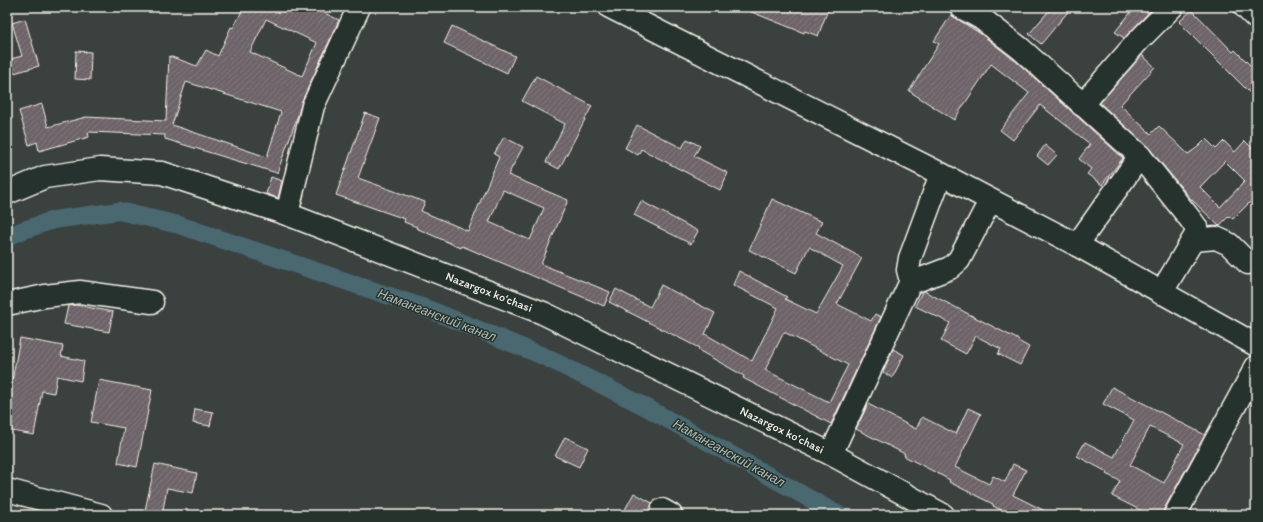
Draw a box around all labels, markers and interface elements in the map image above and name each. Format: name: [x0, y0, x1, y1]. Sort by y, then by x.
street label: Nazargox koʻchasi: [444, 269, 534, 315]
water label: Наманганский канал: [376, 286, 499, 345]
street label: Nazargox koʻchasi: [738, 404, 826, 456]
water label: Наманганский канал: [670, 416, 788, 490]

